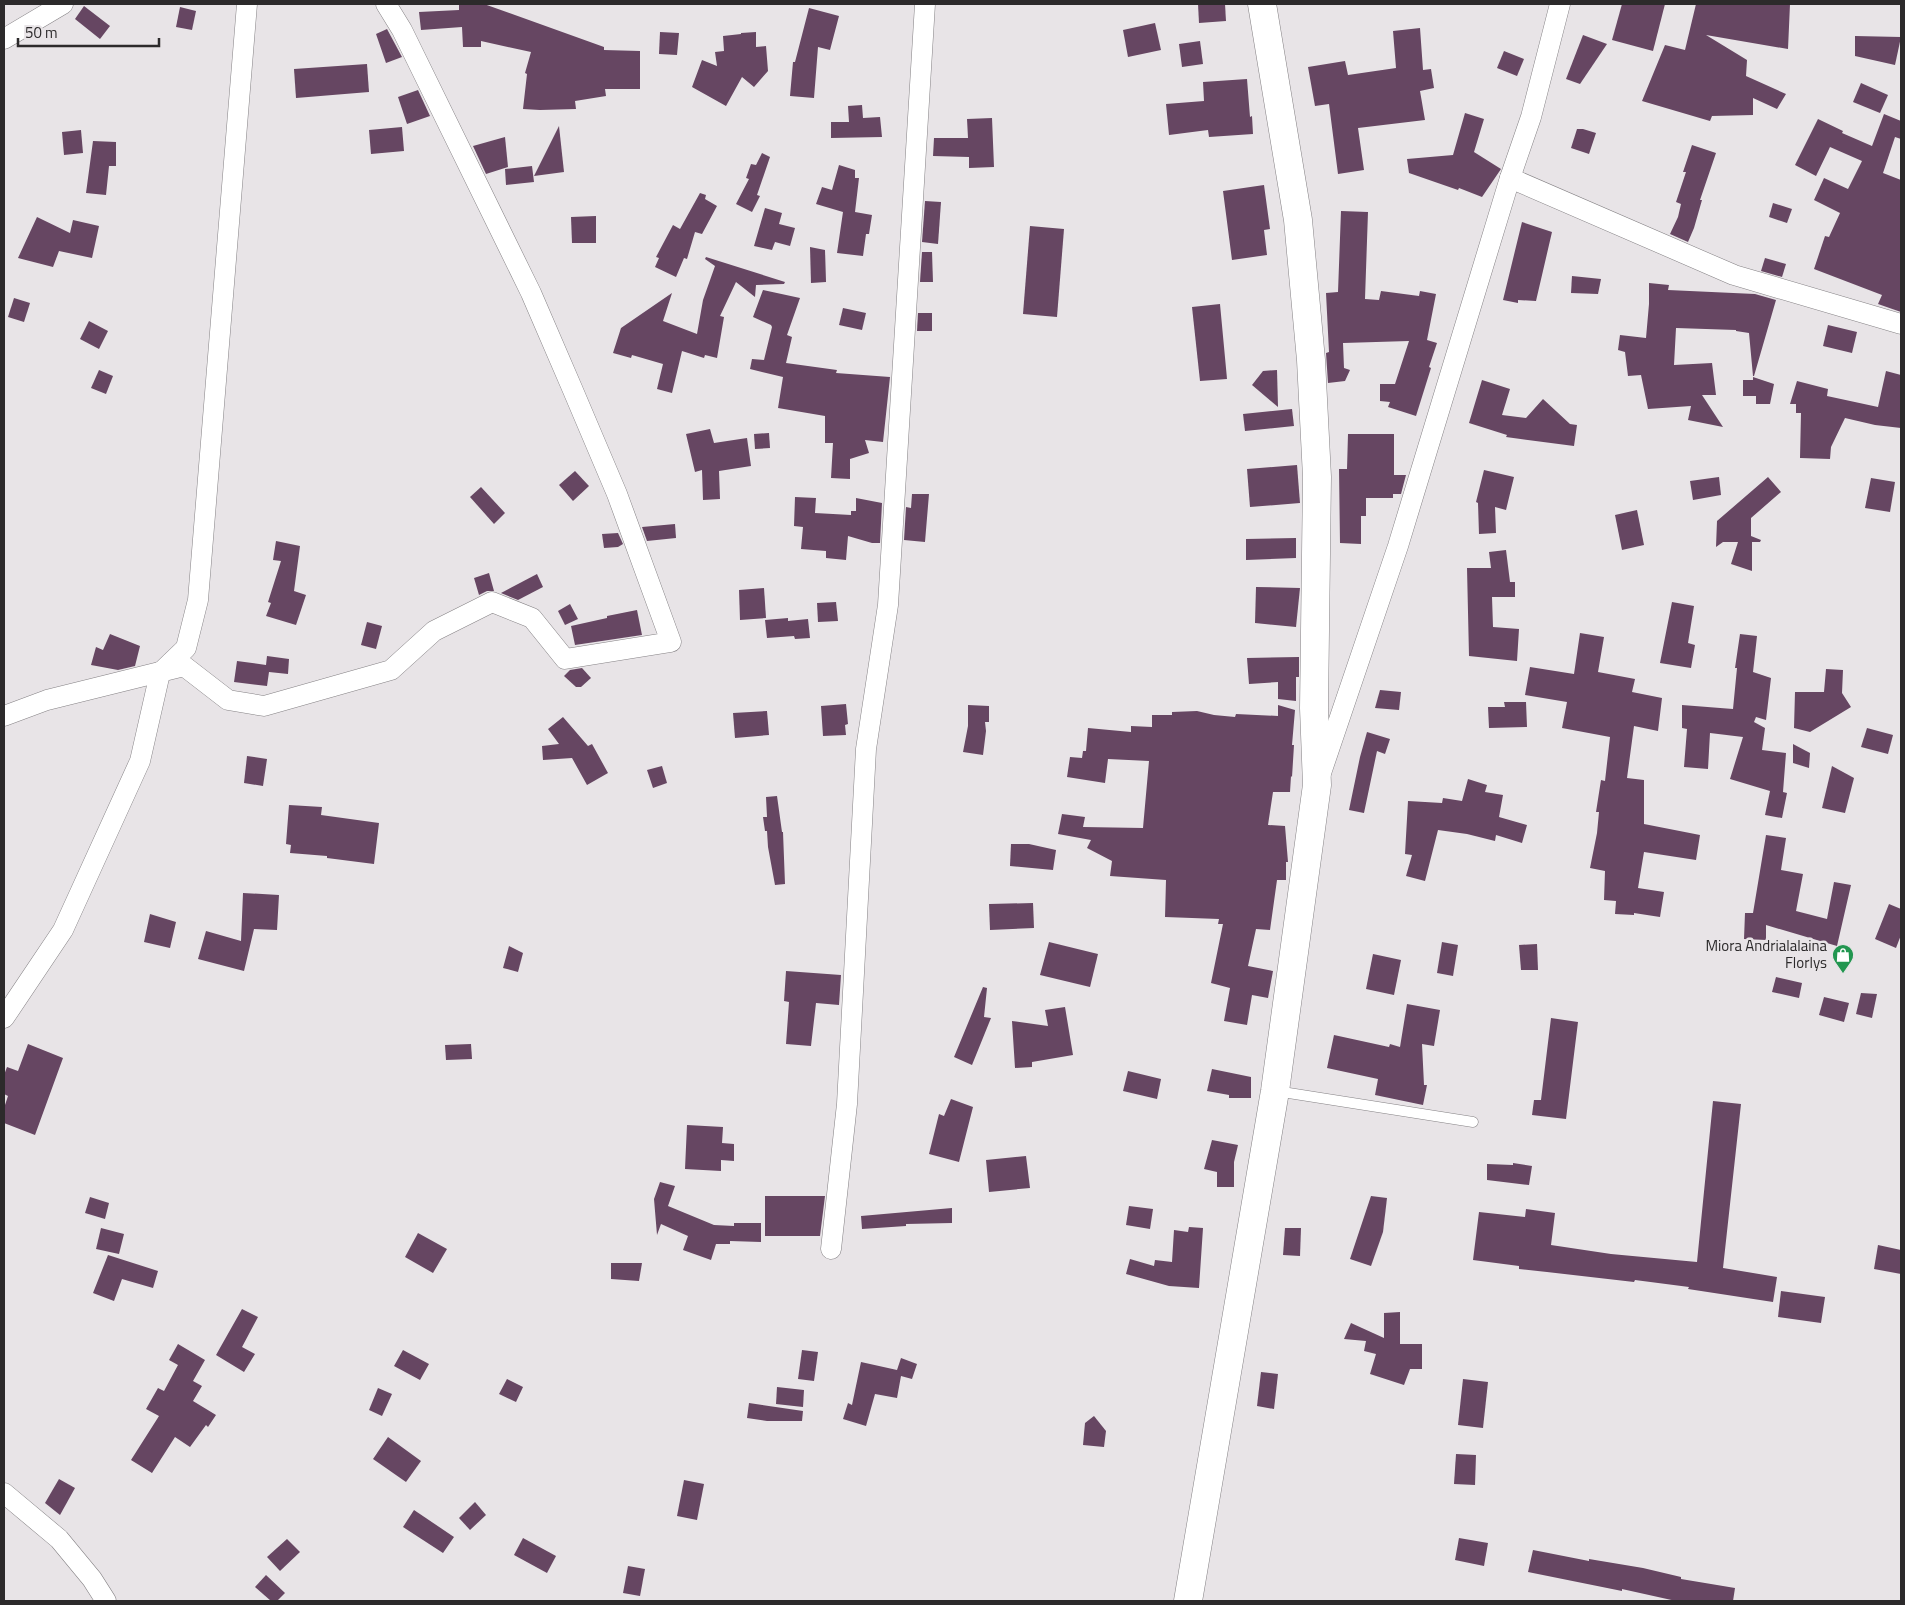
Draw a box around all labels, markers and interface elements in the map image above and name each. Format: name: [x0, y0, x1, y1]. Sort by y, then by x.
scale bar: [18, 15, 159, 47]
text: 50 m: [25, 21, 58, 44]
place label: Miora Andrialalaina Florlys: [1705, 934, 1827, 974]
shop icon: Miora Andrialalaina Florlys: [1831, 943, 1855, 974]

